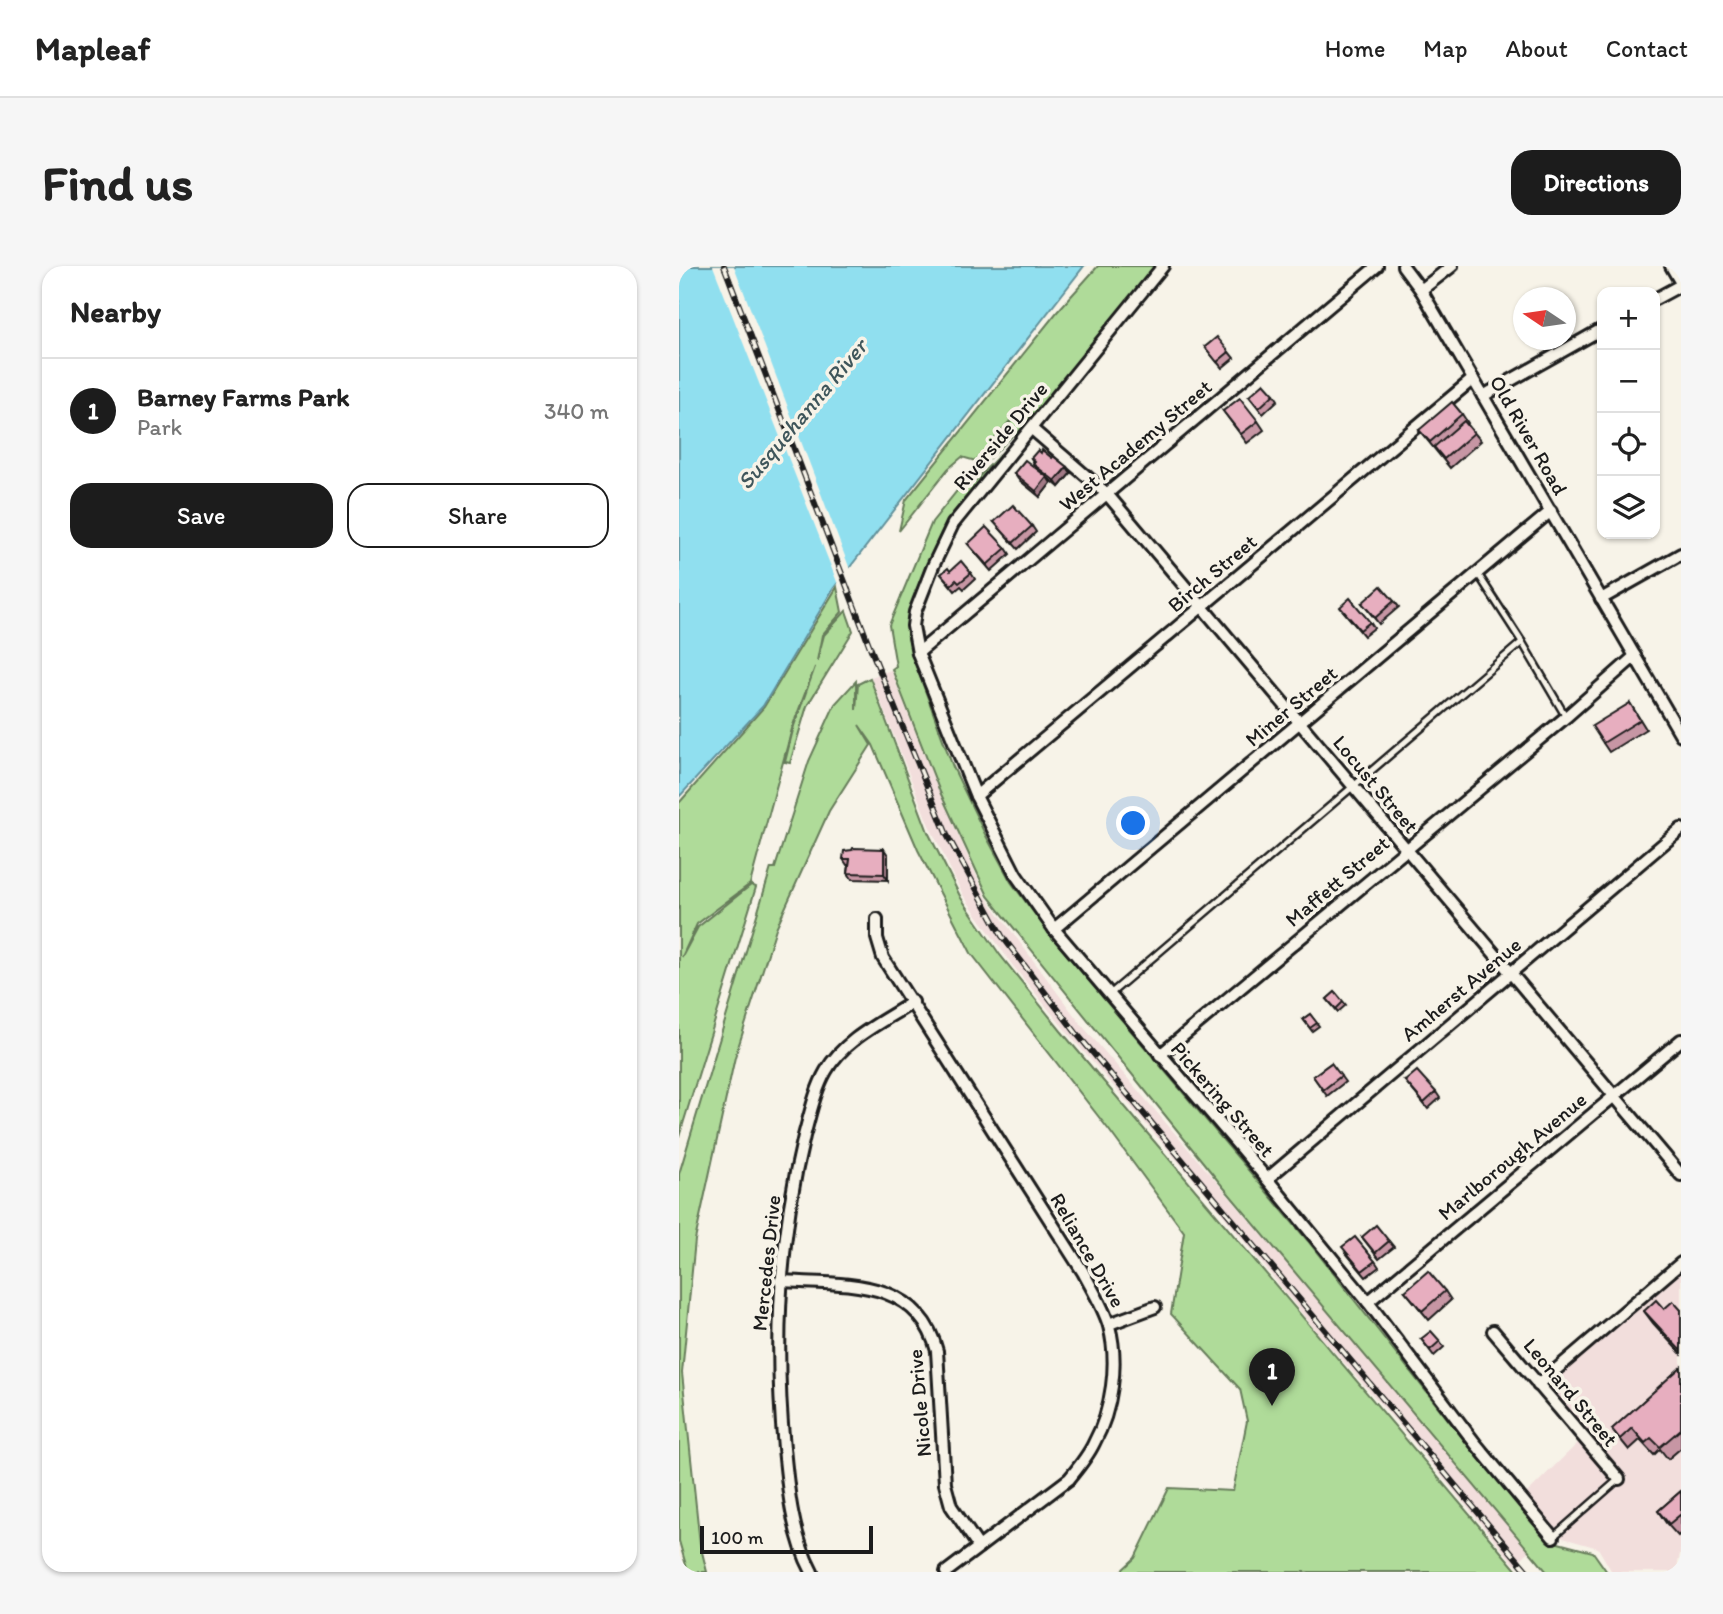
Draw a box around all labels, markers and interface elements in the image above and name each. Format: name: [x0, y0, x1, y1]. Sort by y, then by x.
text: Mapleaf: [35, 29, 150, 68]
text: Home: [1325, 34, 1385, 63]
text: Map: [1423, 34, 1467, 63]
text: About: [1505, 34, 1568, 63]
text: Contact: [1606, 34, 1688, 63]
button: Directions: [1511, 150, 1681, 215]
text: Find us: [42, 153, 193, 212]
north arrow: [1513, 287, 1576, 350]
map controls: [1597, 287, 1660, 539]
button: +: [1597, 287, 1660, 350]
text: Nearby: [70, 293, 161, 330]
water label: Susquehanna River: [731, 331, 875, 495]
button: −: [1597, 350, 1660, 413]
street label: Old River Road: [1485, 371, 1573, 499]
street label: West Academy Street: [1054, 374, 1216, 516]
street label: Riverside Drive: [947, 377, 1053, 495]
text: Barney Farms Park: [137, 381, 350, 413]
text: 1: [88, 397, 98, 425]
text: 340 m: [544, 397, 609, 425]
text: Park: [137, 413, 182, 441]
button: locate: [1597, 413, 1660, 476]
button: layers: [1597, 476, 1660, 539]
button: Save: [70, 483, 333, 548]
button: Share: [347, 483, 609, 548]
street label: Birch Street: [1163, 529, 1262, 617]
street label: Miner Street: [1240, 660, 1342, 752]
street label: Locust Street: [1328, 730, 1424, 838]
your location: [1116, 806, 1150, 840]
street label: Maffett Street: [1280, 830, 1394, 932]
street label: Amherst Avenue: [1396, 932, 1526, 1046]
street label: Pickering Street: [1166, 1036, 1280, 1162]
street label: Marlborough Avenue: [1433, 1087, 1591, 1225]
street label: Reliance Drive: [1045, 1188, 1131, 1312]
street label: Mercedes Drive: [746, 1194, 786, 1332]
street label: Leonard Street: [1518, 1333, 1624, 1451]
street label: Nicole Drive: [902, 1348, 936, 1458]
pin: 1: [1249, 1348, 1295, 1406]
scale bar: [700, 1523, 873, 1555]
text: 100 m: [711, 1526, 763, 1549]

